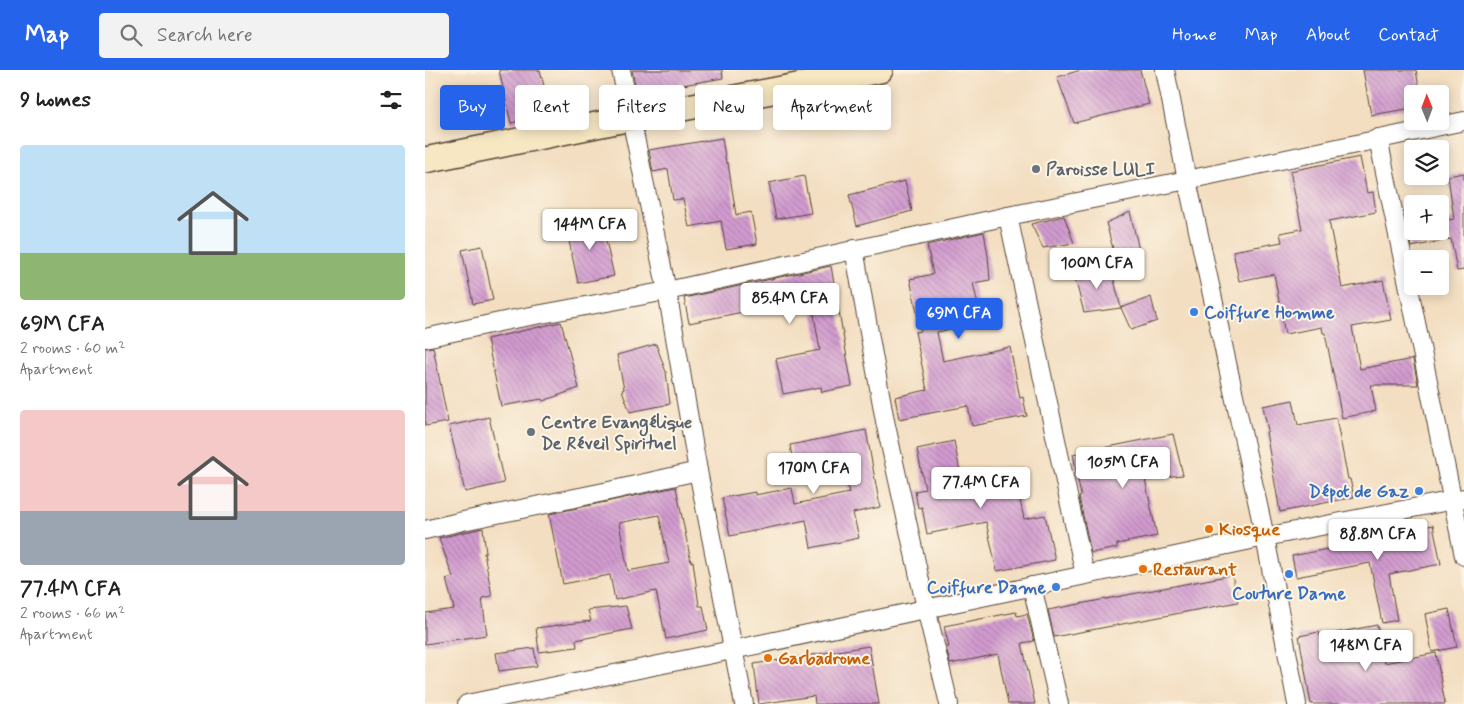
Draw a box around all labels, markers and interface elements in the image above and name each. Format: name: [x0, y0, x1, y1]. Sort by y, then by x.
search box: [99, 13, 449, 58]
text: Map: [25, 20, 69, 51]
icon: search: [117, 21, 145, 49]
text: Search here: [157, 23, 253, 48]
text: Home: [1172, 23, 1217, 47]
text: Map: [1245, 23, 1278, 47]
text: About: [1306, 23, 1350, 47]
text: Contact: [1378, 23, 1439, 47]
chip: Buy: [440, 85, 505, 130]
chip: Rent: [515, 85, 589, 130]
chip: Filters: [599, 85, 685, 130]
chip: New: [695, 85, 763, 130]
chip: Apartment: [773, 85, 891, 130]
north arrow: [1404, 85, 1449, 130]
map controls: [1404, 85, 1449, 295]
text: 9 homes: [20, 86, 91, 114]
icon: filters: [377, 86, 405, 114]
button: layers: [1404, 140, 1449, 185]
place label: Paroisse LULI: [1046, 158, 1156, 182]
marker: Paroisse LULI: [1030, 163, 1042, 175]
icon: home: [168, 178, 258, 268]
button: +: [1404, 195, 1449, 240]
pin: 144M CFA: [538, 208, 642, 251]
text: 144M CFA: [553, 214, 627, 235]
pin: 100M CFA: [1045, 248, 1149, 290]
button: −: [1404, 250, 1449, 295]
text: 100M CFA: [1061, 253, 1133, 274]
pin: 85.4M CFA: [733, 282, 847, 325]
text: 85.4M CFA: [751, 288, 829, 309]
pin: 69M CFA: [913, 298, 1005, 340]
place label: Coiffure Homme: [1204, 301, 1335, 325]
text: 69M CFA: [927, 303, 991, 324]
marker: Coiffure Homme: [1188, 306, 1200, 318]
text: 69M CFA: [20, 310, 105, 338]
text: 2 rooms · 60 m²: [20, 338, 125, 359]
text: Apartment: [20, 359, 93, 380]
place label: Centre Evangélique De Réveil Spirituel: [541, 411, 692, 456]
marker: Centre Evangélique De Réveil Spirituel: [525, 426, 537, 438]
icon: home: [168, 443, 258, 533]
pin: 105M CFA: [1071, 446, 1175, 489]
pin: 170M CFA: [762, 452, 866, 495]
text: 105M CFA: [1087, 452, 1159, 473]
text: 170M CFA: [778, 458, 850, 479]
pin: 77.4M CFA: [924, 466, 1038, 509]
text: 77.4M CFA: [942, 472, 1020, 493]
place label: Dépot de Gaz: [1309, 480, 1409, 504]
marker: Dépot de Gaz: [1413, 485, 1425, 497]
place label: Kiosque: [1219, 518, 1280, 542]
pin: 88.8M CFA: [1321, 518, 1435, 561]
marker: Kiosque: [1203, 523, 1215, 535]
text: 88.8M CFA: [1339, 524, 1417, 545]
place label: Restaurant: [1153, 558, 1237, 582]
marker: Restaurant: [1137, 563, 1149, 575]
marker: Couture Dame: [1283, 568, 1295, 580]
text: 77.4M CFA: [20, 575, 122, 603]
place label: Coiffure Dame: [927, 576, 1047, 600]
marker: Coiffure Dame: [1050, 581, 1062, 593]
place label: Couture Dame: [1232, 582, 1346, 606]
text: 2 rooms · 66 m²: [20, 603, 125, 624]
text: Apartment: [20, 624, 93, 645]
pin: 148M CFA: [1314, 630, 1418, 672]
text: 148M CFA: [1330, 635, 1402, 656]
place label: Garbadrome: [778, 647, 870, 671]
marker: Garbadrome: [762, 652, 774, 664]

